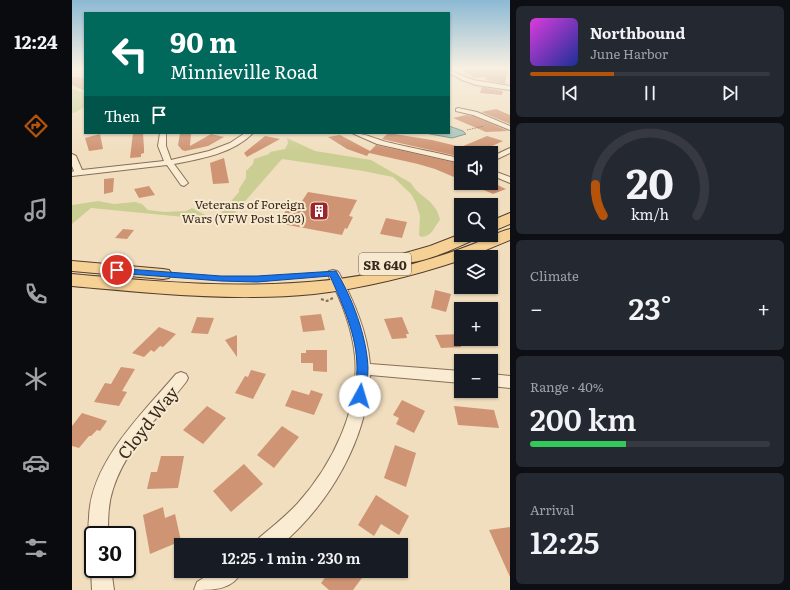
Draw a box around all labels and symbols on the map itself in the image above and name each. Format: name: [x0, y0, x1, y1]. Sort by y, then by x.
place label: Veterans of Foreign Wars (VFW Post 1503): [182, 195, 305, 227]
building icon: Veterans of Foreign Wars (VFW Post 1503): [308, 200, 330, 222]
pin: [100, 253, 134, 287]
road number: SR 640: [359, 253, 411, 275]
position arrow: [339, 375, 381, 417]
street label: Cloyd Way: [111, 380, 184, 464]
speed limit sign: 30: [84, 526, 136, 578]

